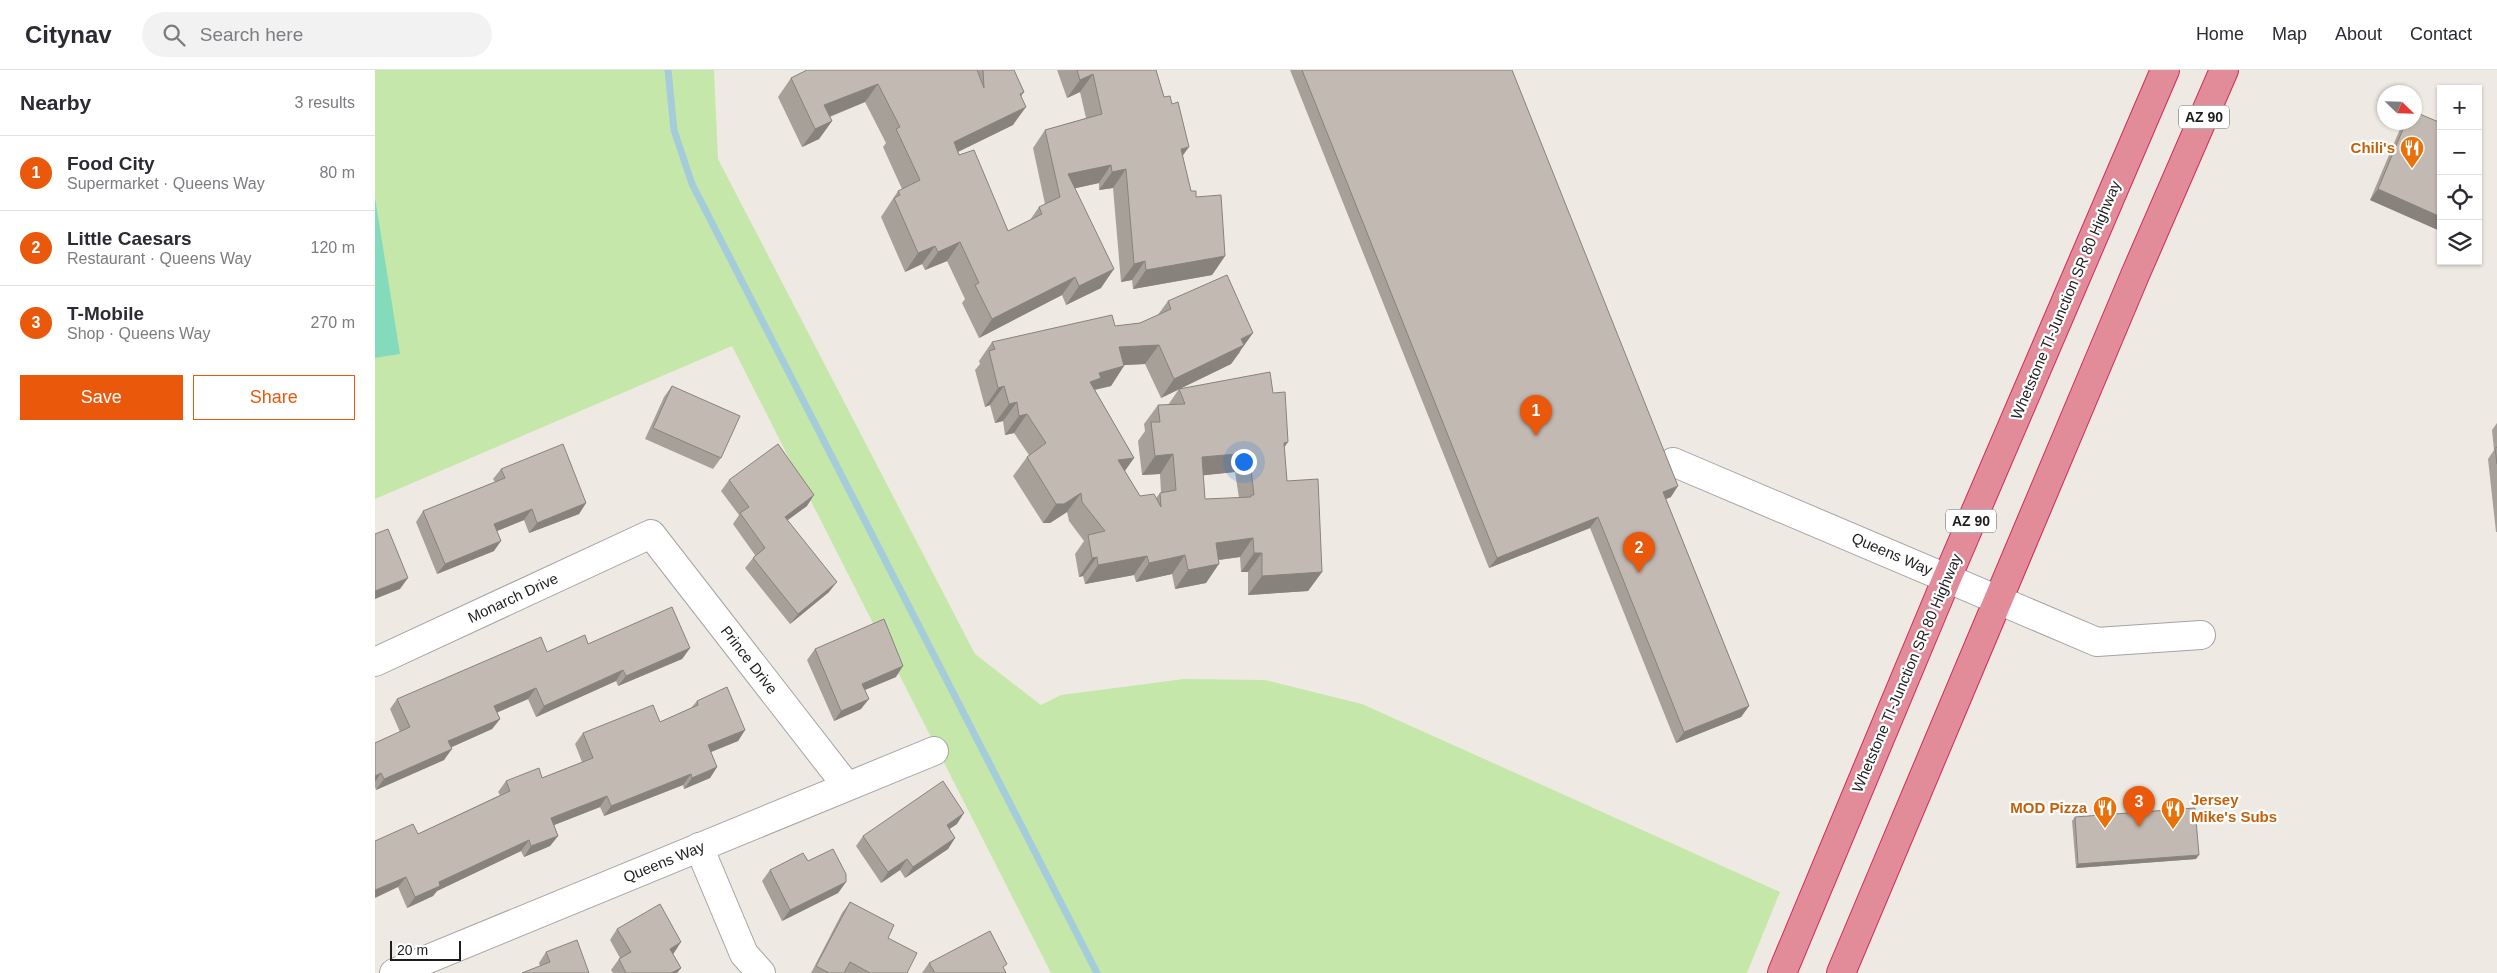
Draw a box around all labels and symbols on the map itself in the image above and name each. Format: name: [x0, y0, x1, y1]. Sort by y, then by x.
north arrow: [2377, 85, 2422, 130]
road number: AZ 90: [2179, 106, 2229, 128]
restaurant icon: Chili's: [2399, 135, 2425, 169]
place label: Chili's: [2351, 139, 2395, 156]
street label: Whetstone TI-Junction SR 80 Highway: [2007, 178, 2124, 422]
pin: 1: [1520, 395, 1552, 436]
your location: [1231, 449, 1257, 475]
road number: AZ 90: [1946, 510, 1996, 532]
street label: Queens Way: [1849, 529, 1936, 578]
pin: 2: [1623, 532, 1655, 573]
street label: Whetstone TI-Junction SR 80 Highway: [1848, 551, 1965, 795]
street label: Monarch Drive: [465, 569, 561, 626]
street label: Prince Drive: [718, 622, 781, 697]
pin: 3: [2123, 786, 2155, 827]
place label: Jersey Mike's Subs: [2191, 791, 2277, 825]
restaurant icon: MOD Pizza: [2092, 795, 2118, 829]
restaurant icon: Jersey Mike's Subs: [2160, 796, 2186, 830]
place label: MOD Pizza: [2010, 799, 2088, 816]
street label: Queens Way: [621, 837, 707, 886]
scale bar: [390, 938, 461, 961]

